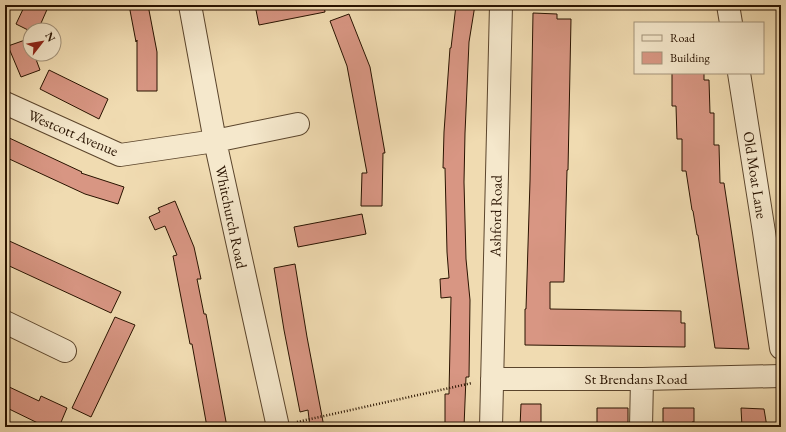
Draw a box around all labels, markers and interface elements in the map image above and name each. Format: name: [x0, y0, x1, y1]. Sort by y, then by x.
north arrow: [22, 22, 62, 62]
legend: [634, 22, 764, 74]
text: N: [42, 29, 59, 44]
text: Road: [670, 30, 696, 46]
text: Building: [670, 50, 711, 66]
street label: Westcott Avenue: [25, 105, 121, 160]
street label: Old Moat Lane: [739, 130, 772, 220]
street label: Whitchurch Road: [211, 164, 252, 271]
street label: Ashford Road: [485, 175, 506, 258]
street label: St Brendans Road: [584, 369, 688, 388]

